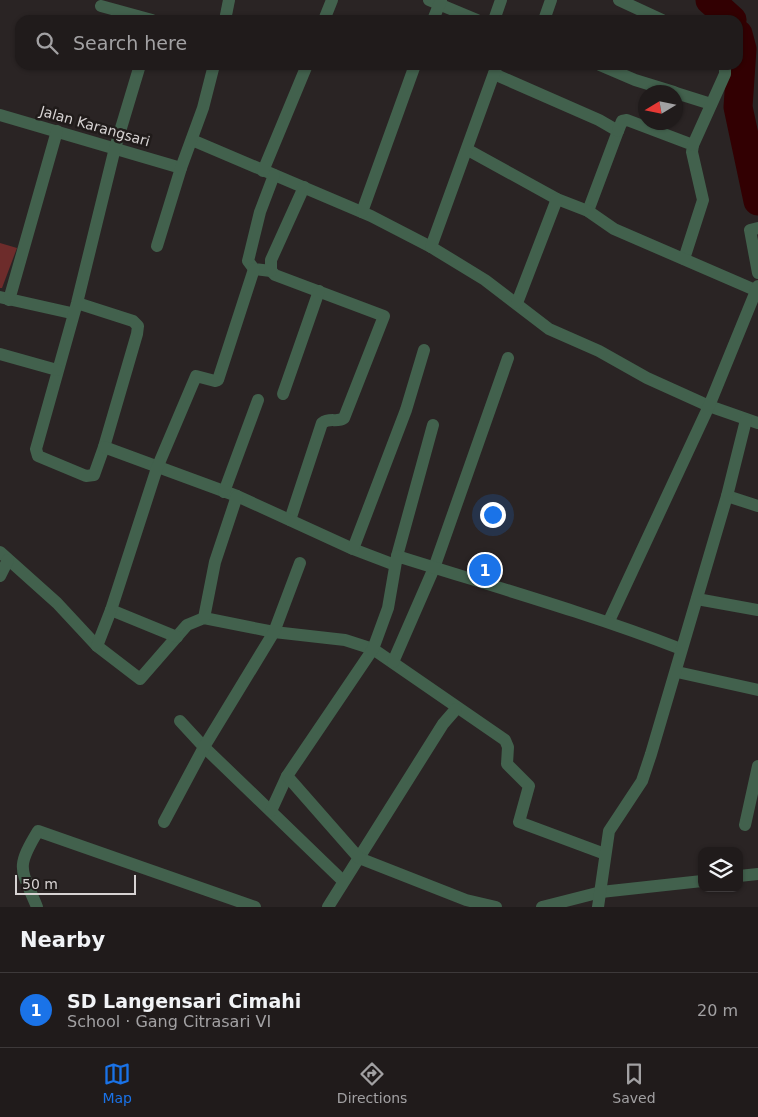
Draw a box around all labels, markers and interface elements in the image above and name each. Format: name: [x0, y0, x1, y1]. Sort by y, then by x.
search box: [15, 15, 743, 70]
icon: search: [33, 29, 61, 57]
text: Search here: [73, 32, 187, 54]
north arrow: [638, 85, 683, 130]
street label: Jalan Karangsari: [37, 102, 152, 149]
your location: [480, 502, 506, 528]
pin: 1: [469, 551, 501, 589]
map controls: [698, 847, 743, 892]
button: layers: [698, 847, 743, 892]
scale bar: [15, 872, 136, 895]
text: 50 m: [22, 876, 58, 892]
text: Nearby: [20, 928, 105, 952]
text: SD Langensari Cimahi: [67, 990, 301, 1012]
text: 1: [30, 1001, 42, 1020]
text: 20 m: [697, 1001, 738, 1020]
text: School · Gang Citrasari VI: [67, 1012, 271, 1031]
tab: Map: [102, 1060, 132, 1106]
tab: Directions: [337, 1060, 407, 1106]
tab: Saved: [612, 1060, 656, 1106]

